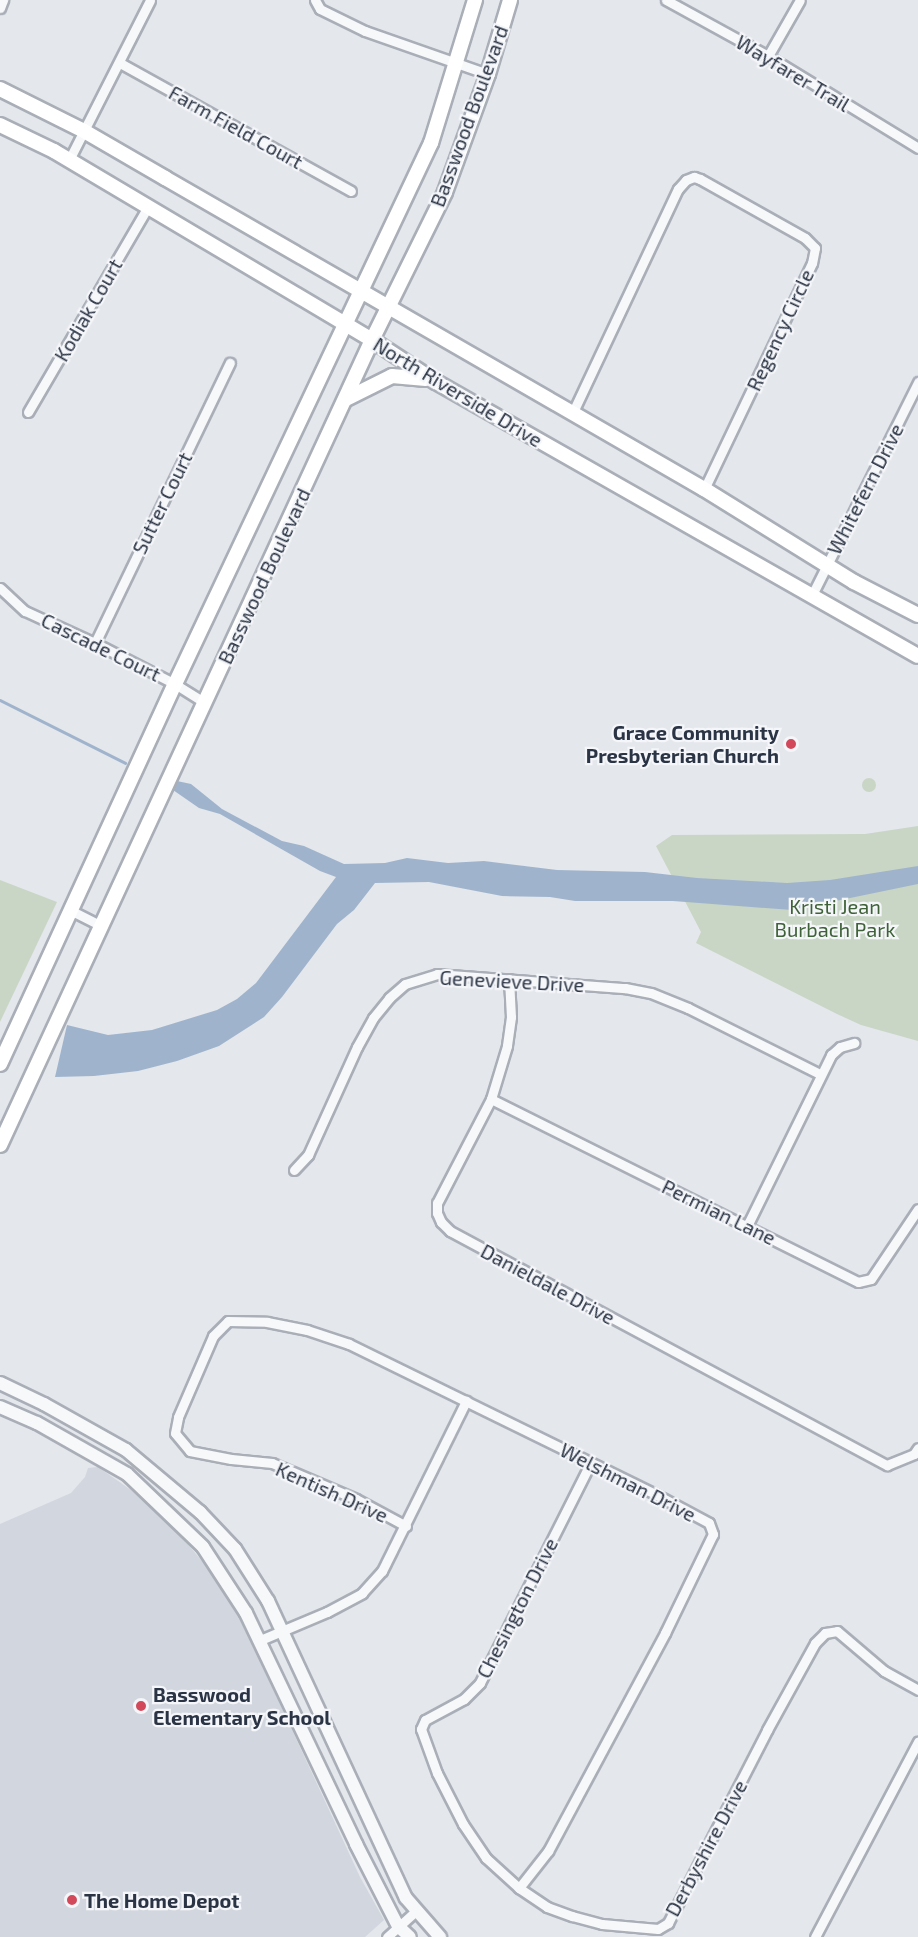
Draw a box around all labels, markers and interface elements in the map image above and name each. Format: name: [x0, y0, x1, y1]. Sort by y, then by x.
street label: Basswood Boulevard: [425, 22, 513, 210]
street label: Wayfarer Trail: [731, 29, 855, 117]
street label: Farm Field Court: [165, 80, 307, 174]
street label: Kodiak Court: [49, 254, 127, 366]
street label: Regency Circle: [741, 265, 819, 395]
street label: North Riverside Drive: [369, 332, 547, 452]
street label: Whitefern Drive: [822, 420, 908, 558]
street label: Sutter Court: [127, 448, 197, 558]
street label: Basswood Boulevard: [213, 484, 315, 668]
street label: Cascade Court: [37, 608, 165, 686]
place label: Grace Community Presbyterian Church: [586, 720, 779, 767]
marker: Grace Community Presbyterian Church: [784, 737, 798, 751]
park label: Kristi Jean Burbach Park: [775, 895, 895, 942]
street label: Genevieve Drive: [439, 965, 585, 997]
street label: Permian Lane: [658, 1174, 780, 1250]
street label: Danieldale Drive: [477, 1239, 619, 1329]
street label: Welshman Drive: [556, 1437, 700, 1527]
street label: Kentish Drive: [272, 1457, 392, 1527]
street label: Chesington Drive: [471, 1534, 563, 1682]
place label: Basswood Elementary School: [153, 1682, 331, 1729]
marker: Basswood Elementary School: [134, 1699, 148, 1713]
street label: Derbyshire Drive: [660, 1776, 752, 1920]
place label: The Home Depot: [84, 1888, 239, 1912]
marker: The Home Depot: [65, 1893, 79, 1907]

